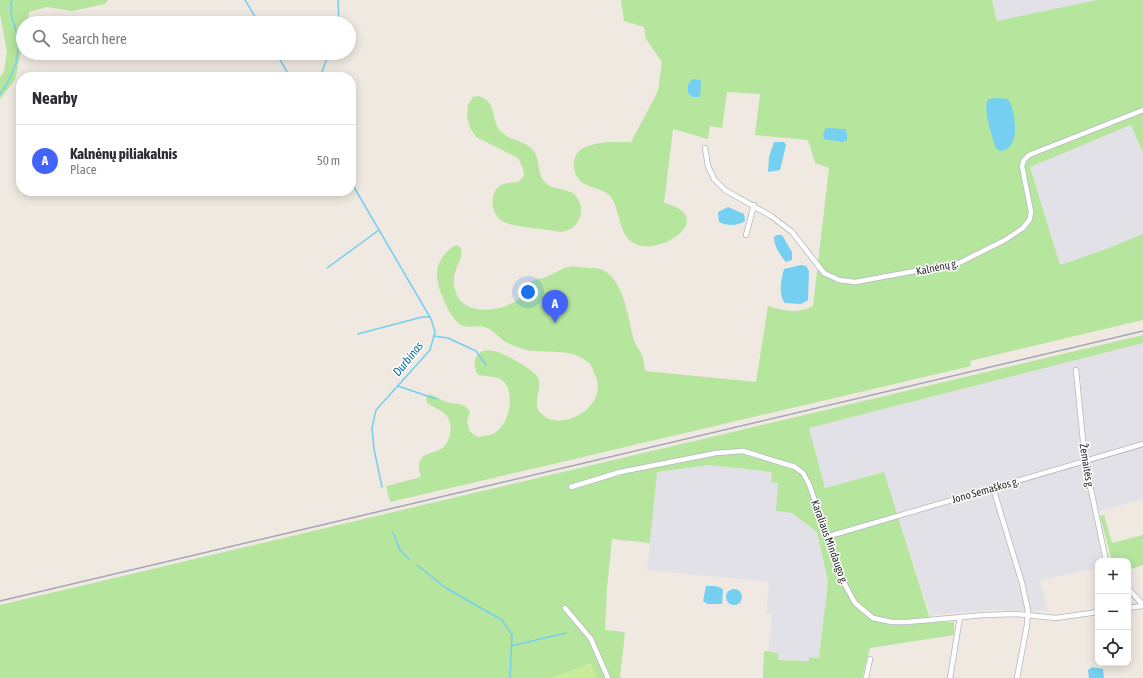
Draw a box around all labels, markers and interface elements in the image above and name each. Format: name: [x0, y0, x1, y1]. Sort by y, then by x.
search box: [16, 16, 356, 60]
icon: search: [30, 27, 52, 49]
text: Search here: [62, 30, 127, 47]
text: Nearby: [32, 88, 78, 108]
text: Kalnėnų piliakalnis: [70, 145, 177, 162]
text: A: [42, 153, 48, 168]
text: 50 m: [317, 153, 340, 168]
text: Place: [70, 162, 97, 177]
street label: Kalnėnų g.: [915, 257, 959, 277]
your location: [518, 282, 538, 302]
pin: A: [542, 290, 568, 323]
water label: Durbinas: [390, 339, 426, 379]
street label: Žemaitės g.: [1078, 443, 1097, 490]
street label: Jono Semaškos g.: [950, 475, 1020, 505]
street label: Karaliaus Mindaugo g.: [809, 498, 851, 586]
map controls: [1095, 558, 1131, 666]
button: +: [1095, 558, 1131, 594]
button: −: [1095, 594, 1131, 630]
button: locate: [1095, 630, 1131, 666]

